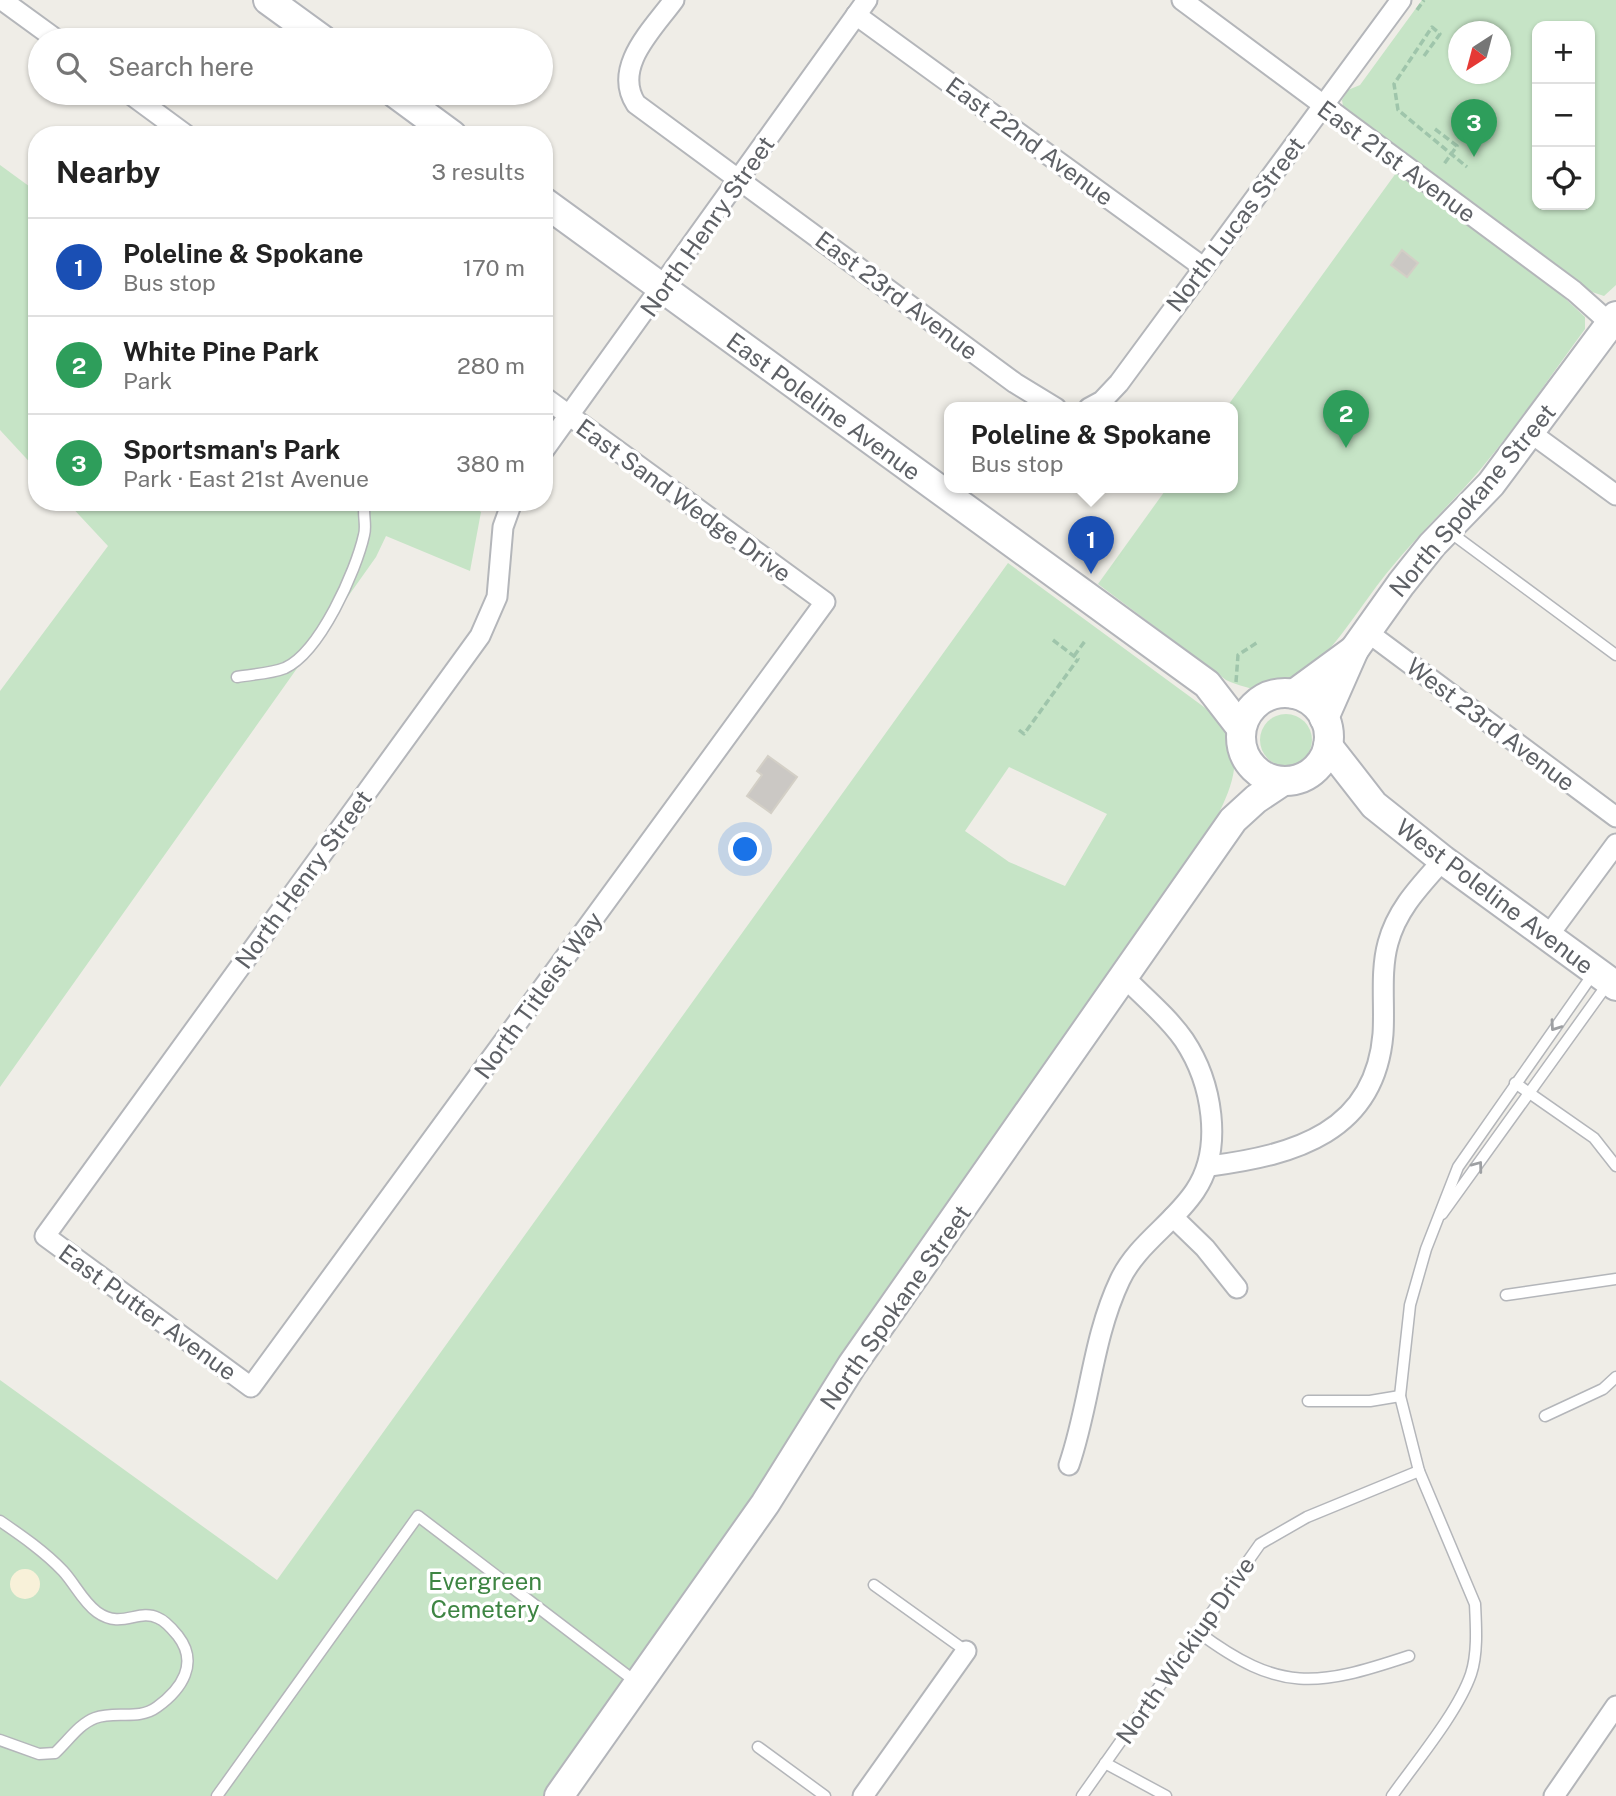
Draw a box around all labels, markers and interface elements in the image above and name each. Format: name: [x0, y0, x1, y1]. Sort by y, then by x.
north arrow: [1448, 21, 1511, 84]
map controls: [1532, 21, 1595, 210]
button: +: [1532, 21, 1595, 84]
search box: [28, 28, 553, 105]
icon: search: [52, 48, 90, 86]
text: Search here: [108, 51, 254, 82]
street label: East 22nd Avenue: [941, 71, 1119, 211]
button: −: [1532, 84, 1595, 147]
street label: East 21st Avenue: [1313, 94, 1481, 228]
pin: 3: [1451, 99, 1497, 157]
street label: North Henry Street: [634, 130, 780, 322]
street label: North Lucas Street: [1160, 131, 1310, 317]
button: locate: [1532, 147, 1595, 210]
text: Nearby: [56, 154, 160, 190]
text: 3 results: [431, 158, 525, 185]
street label: East 23rd Avenue: [810, 225, 984, 365]
text: Poleline & Spokane: [123, 238, 364, 269]
text: 1: [74, 254, 84, 281]
text: 170 m: [463, 254, 525, 281]
text: Bus stop: [123, 269, 216, 296]
street label: East Poleline Avenue: [722, 326, 926, 486]
text: White Pine Park: [123, 336, 319, 367]
text: 2: [72, 352, 86, 379]
text: 280 m: [457, 352, 525, 379]
text: Park: [123, 367, 172, 394]
pin: 2: [1323, 390, 1369, 448]
street label: North Spokane Street: [1383, 398, 1561, 602]
popup: [944, 402, 1238, 493]
street label: East Sand Wedge Drive: [571, 413, 797, 587]
text: Poleline & Spokane: [971, 419, 1211, 450]
text: Sportsman's Park: [123, 434, 340, 465]
text: 3: [71, 450, 87, 477]
text: 380 m: [456, 450, 525, 477]
text: Bus stop: [971, 450, 1063, 477]
text: Park · East 21st Avenue: [123, 465, 369, 492]
pin: 1: [1068, 516, 1114, 574]
street label: West 23rd Avenue: [1401, 652, 1581, 796]
street label: North Henry Street: [229, 784, 377, 974]
street label: West Poleline Avenue: [1391, 813, 1599, 979]
your location: [728, 832, 762, 866]
street label: North Titleist Way: [468, 906, 608, 1084]
one-way arrow: [1551, 1018, 1564, 1031]
one-way arrow: [1470, 1161, 1483, 1173]
street label: North Spokane Street: [814, 1199, 976, 1415]
street label: East Putter Avenue: [54, 1238, 242, 1386]
street label: North Wickiup Drive: [1110, 1551, 1260, 1749]
park label: Evergreen Cemetery: [428, 1567, 542, 1623]

